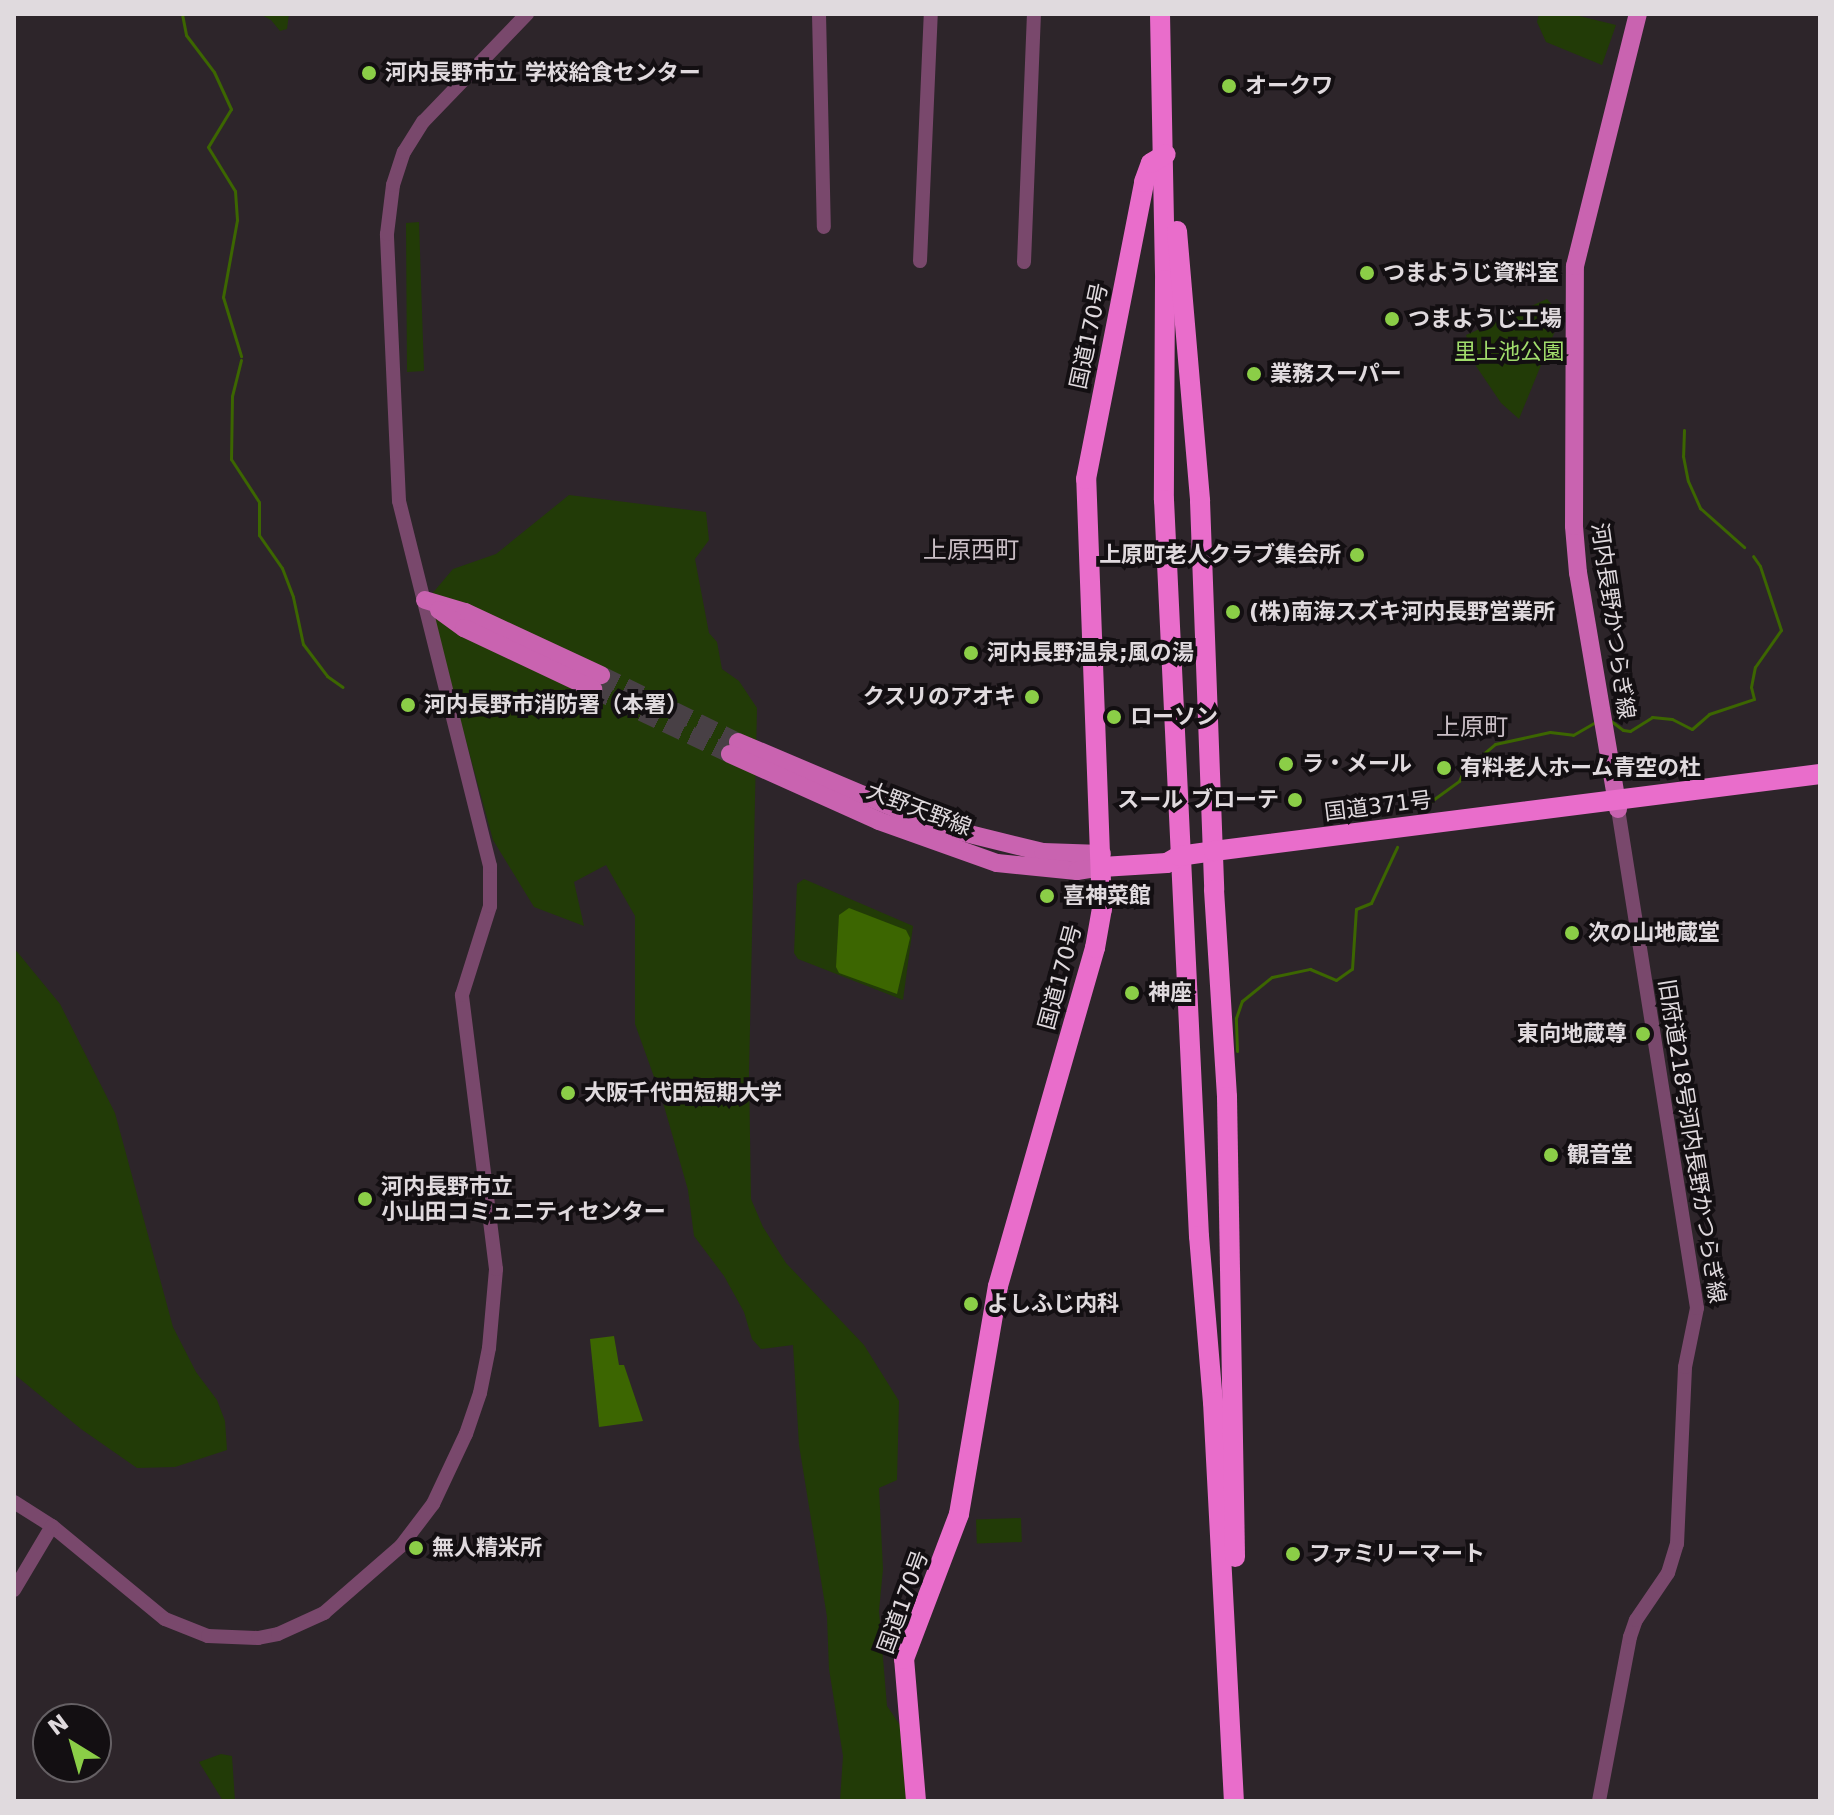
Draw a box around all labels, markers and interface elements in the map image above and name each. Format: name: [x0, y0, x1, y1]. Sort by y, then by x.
place label: 河内長野市立 学校給食センター: [385, 60, 701, 86]
marker: 河内長野市立 学校給食センター: [360, 64, 378, 82]
place label: オークワ: [1245, 73, 1333, 99]
marker: オークワ: [1220, 77, 1238, 95]
place label: つまようじ資料室: [1383, 260, 1559, 286]
marker: つまようじ資料室: [1358, 264, 1376, 282]
street label: 国道170号: [1065, 280, 1113, 392]
place label: つまようじ工場: [1408, 306, 1562, 332]
marker: つまようじ工場: [1383, 310, 1401, 328]
park label: 里上池公園: [1454, 339, 1564, 365]
place label: 業務スーパー: [1270, 361, 1402, 387]
marker: 業務スーパー: [1245, 365, 1263, 383]
street label: 河内長野かつらぎ線: [1586, 521, 1640, 721]
district label: 上原西町: [923, 537, 1019, 565]
place label: 上原町老人クラブ集会所: [1099, 542, 1341, 568]
marker: 上原町老人クラブ集会所: [1348, 546, 1366, 564]
place label: (株)南海スズキ河内長野営業所: [1249, 599, 1555, 625]
marker: (株)南海スズキ河内長野営業所: [1224, 603, 1242, 621]
place label: 河内長野温泉;風の湯: [987, 640, 1194, 666]
marker: 河内長野温泉;風の湯: [962, 644, 980, 662]
place label: クスリのアオキ: [862, 684, 1016, 710]
marker: クスリのアオキ: [1023, 688, 1041, 706]
place label: 河内長野市消防署（本署）: [424, 692, 688, 718]
marker: 河内長野市消防署（本署）: [399, 696, 417, 714]
place label: ローソン: [1130, 704, 1218, 730]
marker: ローソン: [1105, 708, 1123, 726]
district label: 上原町: [1436, 714, 1508, 742]
place label: ラ・メール: [1302, 751, 1412, 777]
marker: ラ・メール: [1277, 755, 1295, 773]
place label: 有料老人ホーム青空の杜: [1460, 755, 1702, 781]
marker: 有料老人ホーム青空の杜: [1435, 759, 1453, 777]
street label: 大野天野線: [863, 777, 975, 841]
street label: 国道371号: [1323, 786, 1433, 826]
place label: スール ブローテ: [1117, 787, 1279, 813]
marker: スール ブローテ: [1286, 791, 1304, 809]
place label: 喜神菜館: [1063, 883, 1151, 909]
marker: 喜神菜館: [1038, 887, 1056, 905]
place label: 次の山地蔵堂: [1588, 920, 1720, 946]
street label: 国道170号: [1033, 921, 1087, 1033]
marker: 次の山地蔵堂: [1563, 924, 1581, 942]
street label: 旧府道218号河内長野かつらぎ線: [1653, 977, 1731, 1305]
place label: 神座: [1148, 980, 1192, 1006]
marker: 神座: [1123, 984, 1141, 1002]
place label: 東向地蔵尊: [1517, 1021, 1627, 1047]
marker: 東向地蔵尊: [1634, 1025, 1652, 1043]
place label: 大阪千代田短期大学: [584, 1080, 782, 1106]
marker: 大阪千代田短期大学: [559, 1084, 577, 1102]
place label: 観音堂: [1567, 1142, 1633, 1168]
marker: 観音堂: [1542, 1146, 1560, 1164]
place label: 河内長野市立 小山田コミュニティセンター: [381, 1173, 667, 1224]
marker: 河内長野市立 小山田コミュニティセンター: [356, 1190, 374, 1208]
place label: よしふじ内科: [987, 1291, 1119, 1317]
marker: よしふじ内科: [962, 1295, 980, 1313]
place label: 無人精米所: [432, 1535, 542, 1561]
marker: 無人精米所: [407, 1539, 425, 1557]
place label: ファミリーマート: [1309, 1541, 1485, 1567]
marker: ファミリーマート: [1284, 1545, 1302, 1563]
street label: 国道170号: [872, 1547, 934, 1657]
north arrow: [32, 1703, 112, 1783]
text: N: [44, 1710, 73, 1741]

